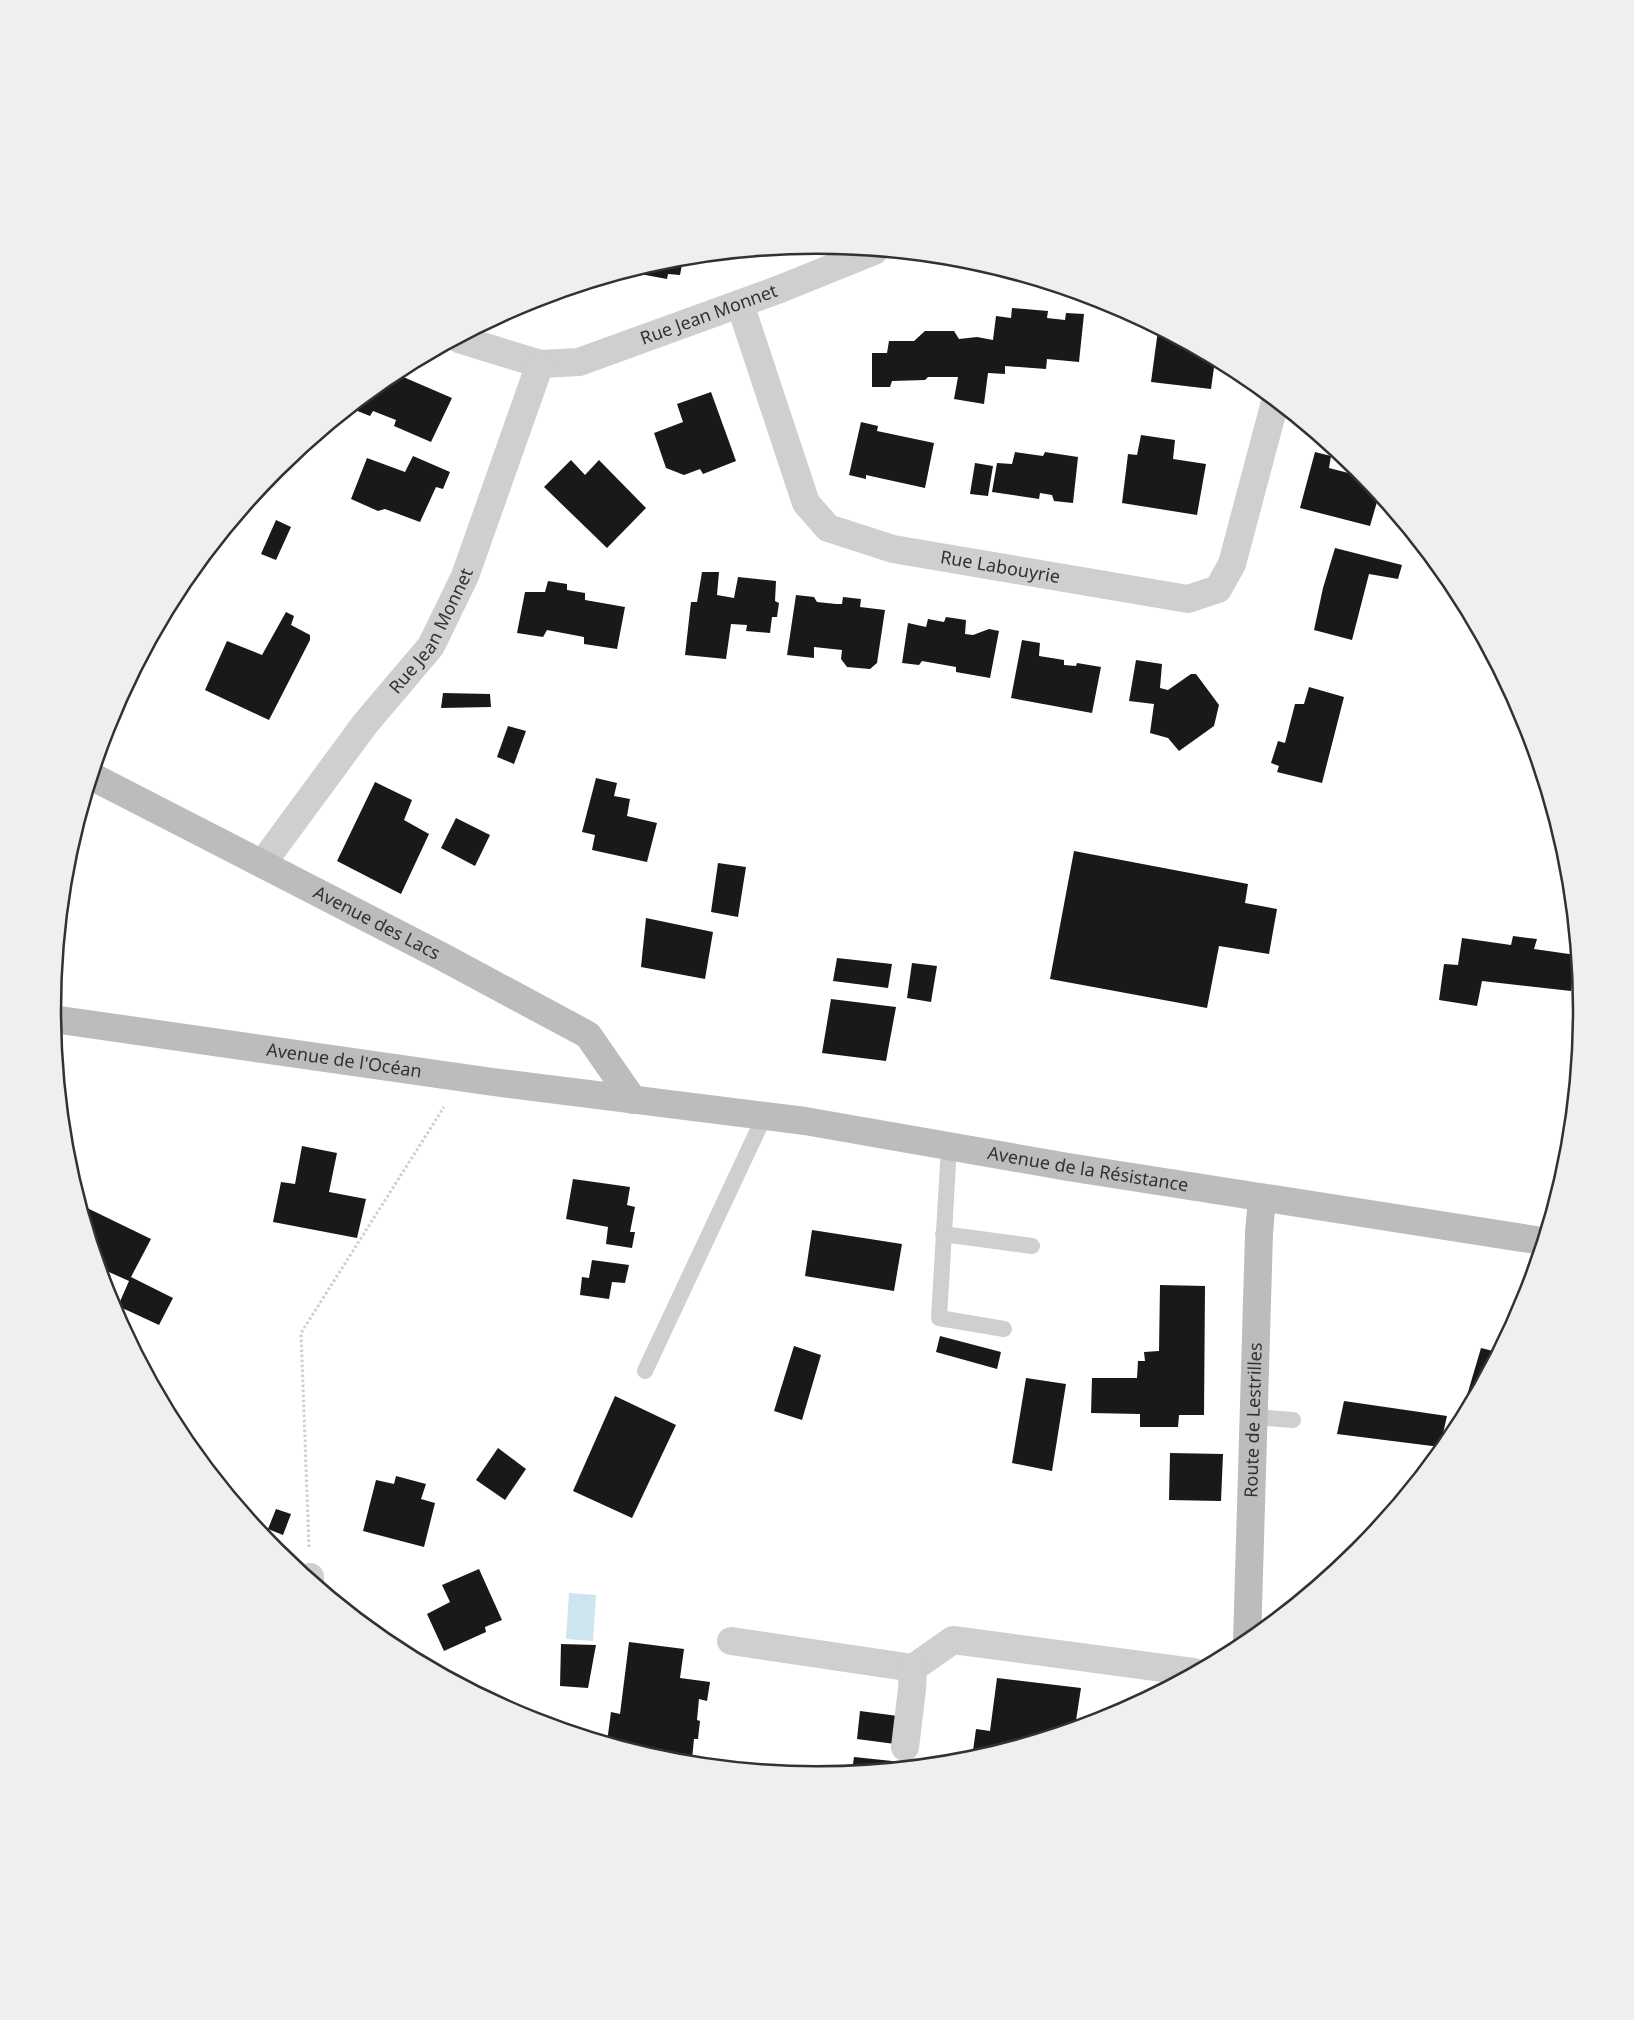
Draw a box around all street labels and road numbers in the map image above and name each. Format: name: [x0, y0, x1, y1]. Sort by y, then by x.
street label: Rue Jean Monnet: [637, 278, 781, 350]
street label: Rue Labouyrie: [939, 544, 1062, 588]
street label: Rue Jean Monnet: [383, 564, 478, 698]
street label: Avenue des Lacs: [310, 879, 445, 965]
street label: Avenue de l'Océan: [265, 1037, 423, 1083]
street label: Avenue de la Résistance: [986, 1140, 1190, 1197]
street label: Route de Lestrilles: [1238, 1342, 1267, 1498]

